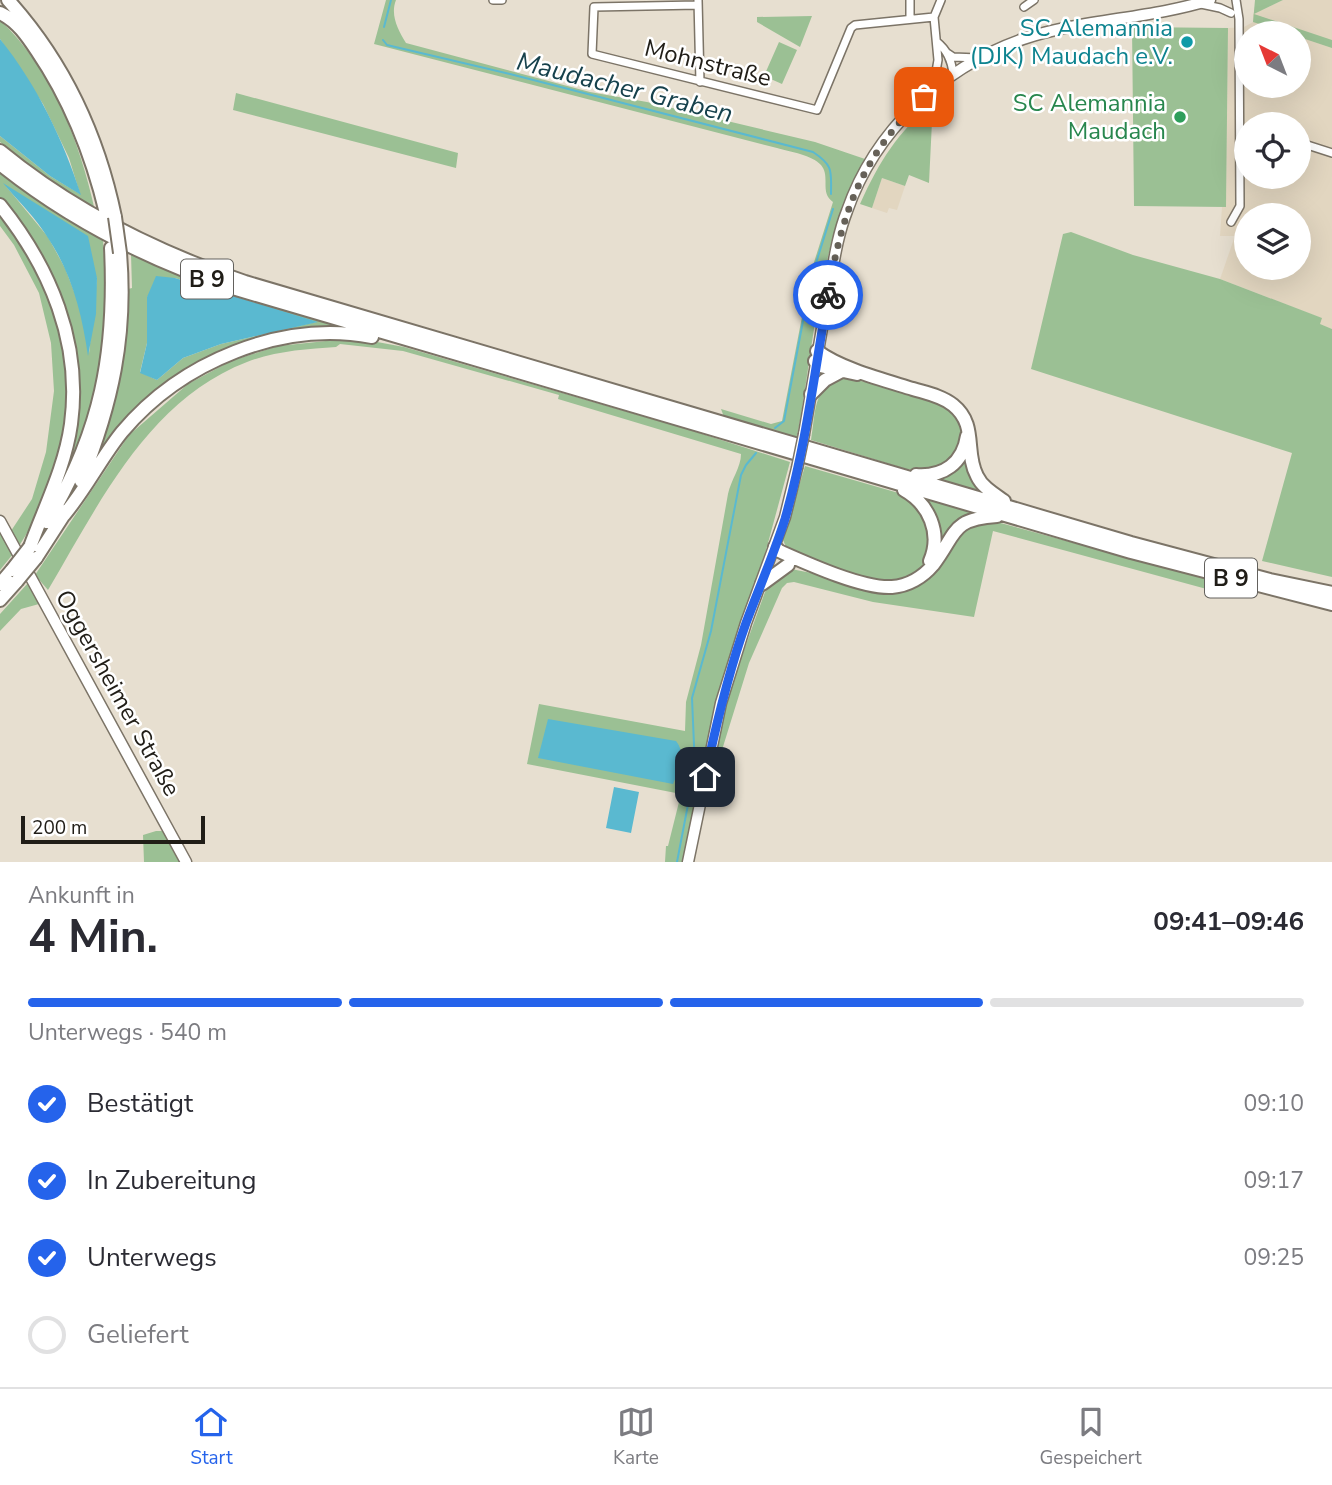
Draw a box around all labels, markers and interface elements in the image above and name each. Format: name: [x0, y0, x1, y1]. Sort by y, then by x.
place label: SC Alemannia (DJK) Maudach e.V.: [970, 12, 1173, 72]
north arrow: [1234, 21, 1311, 98]
map controls: [1234, 21, 1311, 280]
street label: Mohnstraße: [641, 32, 775, 94]
marker: SC Alemannia (DJK) Maudach e.V.: [1179, 34, 1195, 50]
water label: Maudacher Graben: [513, 44, 737, 131]
pin: [894, 67, 954, 127]
icon: bag: [905, 78, 943, 116]
place label: SC Alemannia Maudach: [1013, 87, 1166, 147]
marker: SC Alemannia Maudach: [1172, 109, 1188, 125]
button: locate: [1234, 112, 1311, 189]
button: layers: [1234, 203, 1311, 280]
road number: B 9: [181, 260, 233, 298]
courier: [793, 260, 863, 330]
icon: bike: [809, 276, 847, 314]
road number: B 9: [1205, 558, 1257, 598]
street label: Oggersheimer Straße: [48, 584, 188, 802]
pin: [675, 747, 735, 807]
icon: home: [686, 758, 724, 796]
scale bar: [21, 813, 205, 845]
text: 200 m: [32, 815, 87, 841]
text: Ankunft in: [28, 880, 135, 911]
text: 09:41–09:46: [1153, 904, 1304, 939]
text: 4 Min.: [28, 905, 158, 968]
text: Unterwegs · 540 m: [28, 1017, 227, 1048]
icon: check: [28, 1085, 66, 1123]
text: Bestätigt: [87, 1086, 193, 1121]
text: 09:10: [1244, 1088, 1304, 1119]
icon: check: [28, 1162, 66, 1200]
text: In Zubereitung: [87, 1163, 256, 1198]
text: 09:17: [1244, 1165, 1304, 1196]
icon: check: [28, 1239, 66, 1277]
text: Unterwegs: [87, 1240, 217, 1275]
text: 09:25: [1244, 1242, 1304, 1273]
text: Geliefert: [87, 1317, 188, 1352]
tab: Start: [190, 1403, 233, 1471]
tab: Karte: [613, 1403, 659, 1471]
tab: Gespeichert: [1039, 1403, 1142, 1471]

